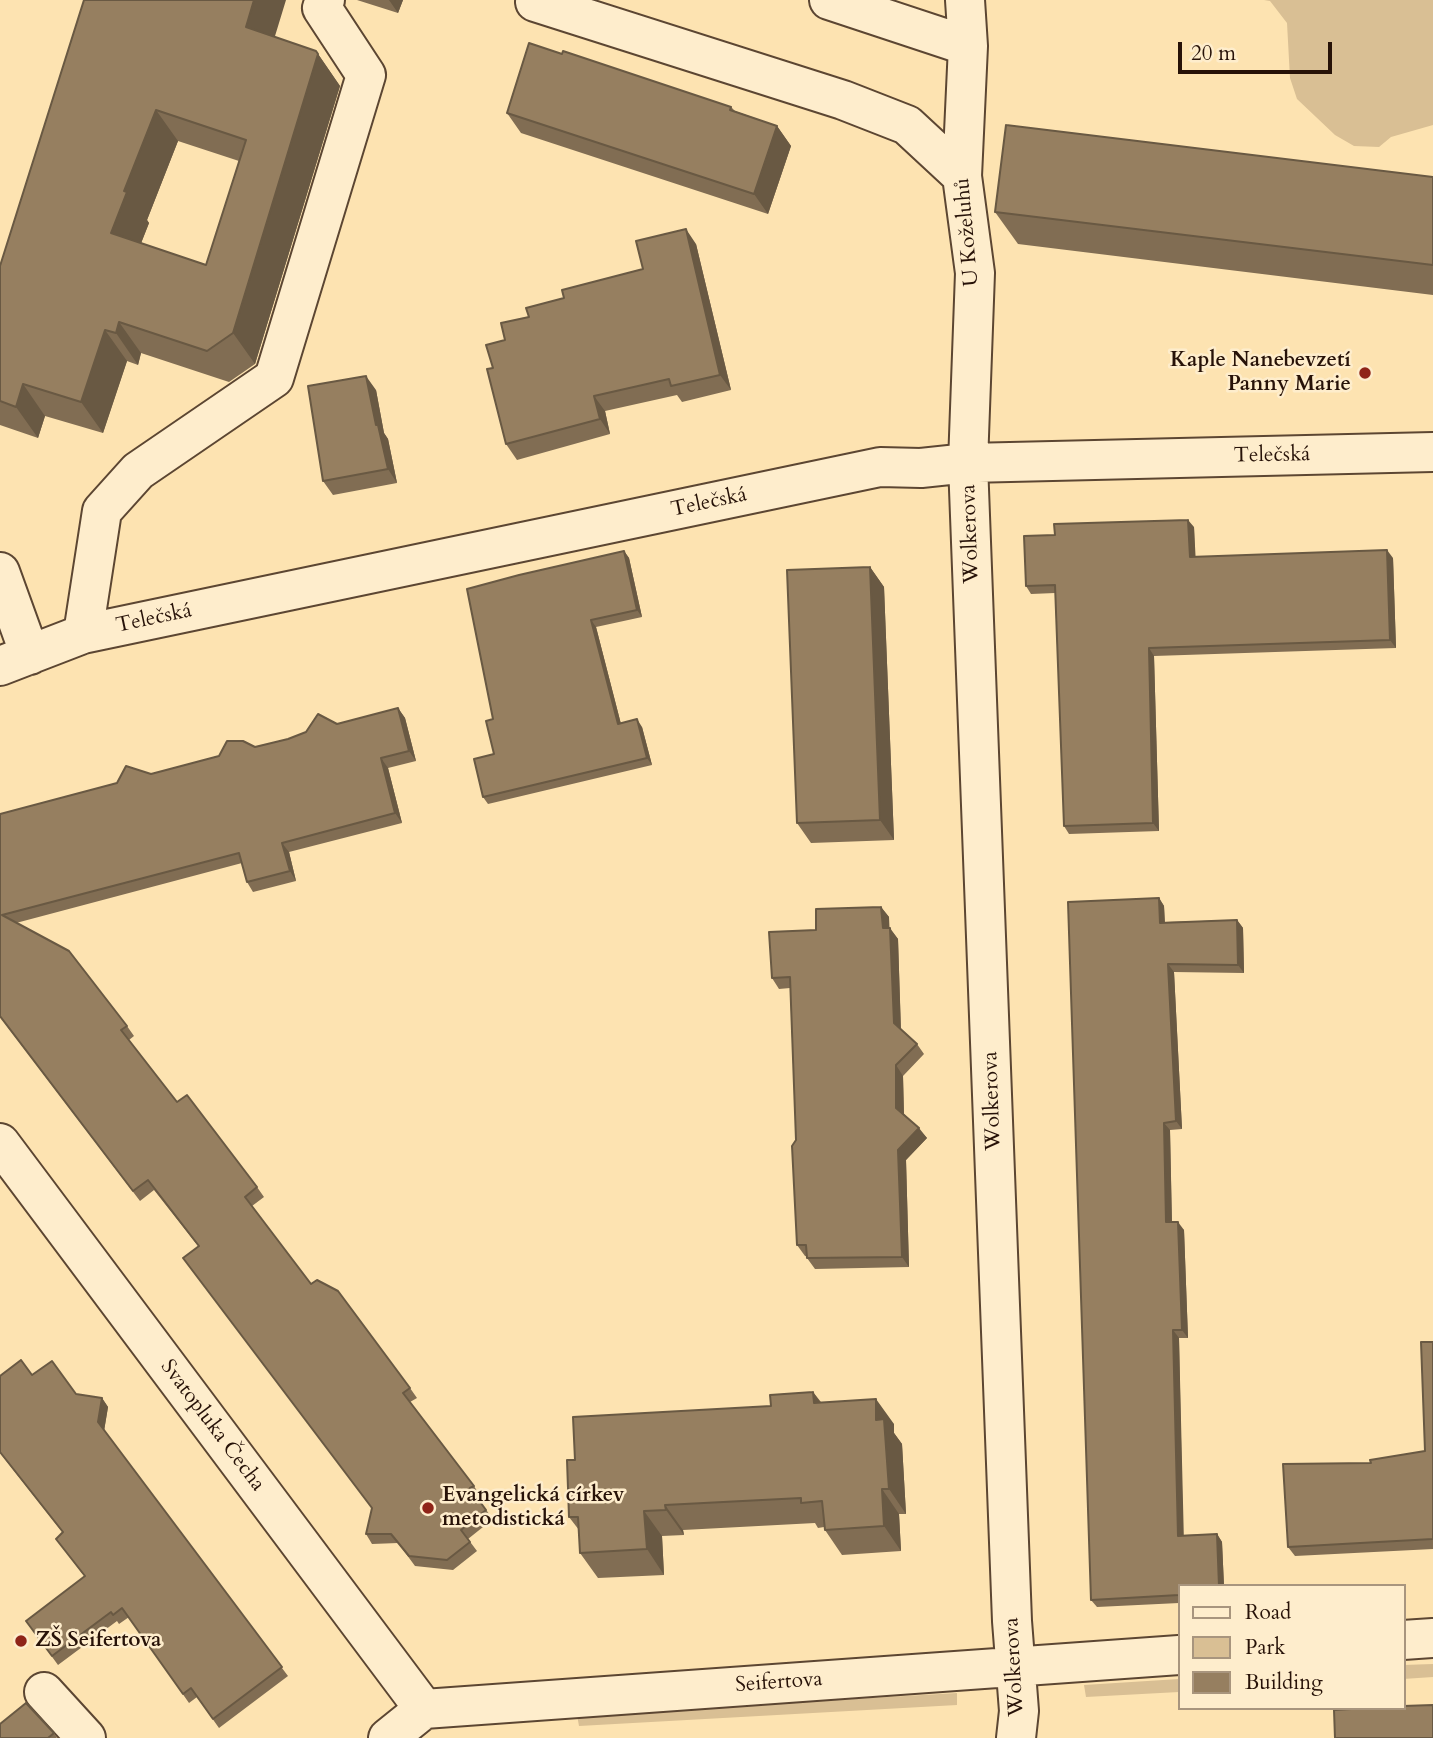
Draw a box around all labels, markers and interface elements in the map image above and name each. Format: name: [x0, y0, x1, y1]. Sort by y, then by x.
scale bar: [1181, 28, 1335, 72]
text: 20 m: [1191, 39, 1236, 68]
street label: U Koželuhů: [951, 177, 985, 287]
place label: Kaple Nanebevzetí Panny Marie: [1170, 348, 1351, 398]
marker: Kaple Nanebevzetí Panny Marie: [1357, 365, 1373, 381]
street label: Telečská: [1233, 443, 1311, 469]
street label: Telečská: [669, 483, 749, 523]
street label: Wolkerova: [957, 484, 985, 584]
street label: Telečská: [114, 599, 194, 639]
street label: Wolkerova: [979, 1051, 1007, 1151]
street label: Svatopluka Čecha: [154, 1355, 270, 1497]
place label: Evangelická církev metodistická: [442, 1483, 624, 1533]
marker: Evangelická církev metodistická: [420, 1500, 436, 1516]
legend: [1178, 1584, 1405, 1710]
text: Road: [1245, 1598, 1291, 1627]
street label: Wolkerova: [1000, 1617, 1030, 1717]
place label: ZŠ Seifertova: [35, 1628, 161, 1654]
marker: ZŠ Seifertova: [13, 1633, 29, 1649]
text: Park: [1245, 1633, 1285, 1662]
street label: Seifertova: [735, 1667, 823, 1699]
text: Building: [1245, 1668, 1323, 1697]

